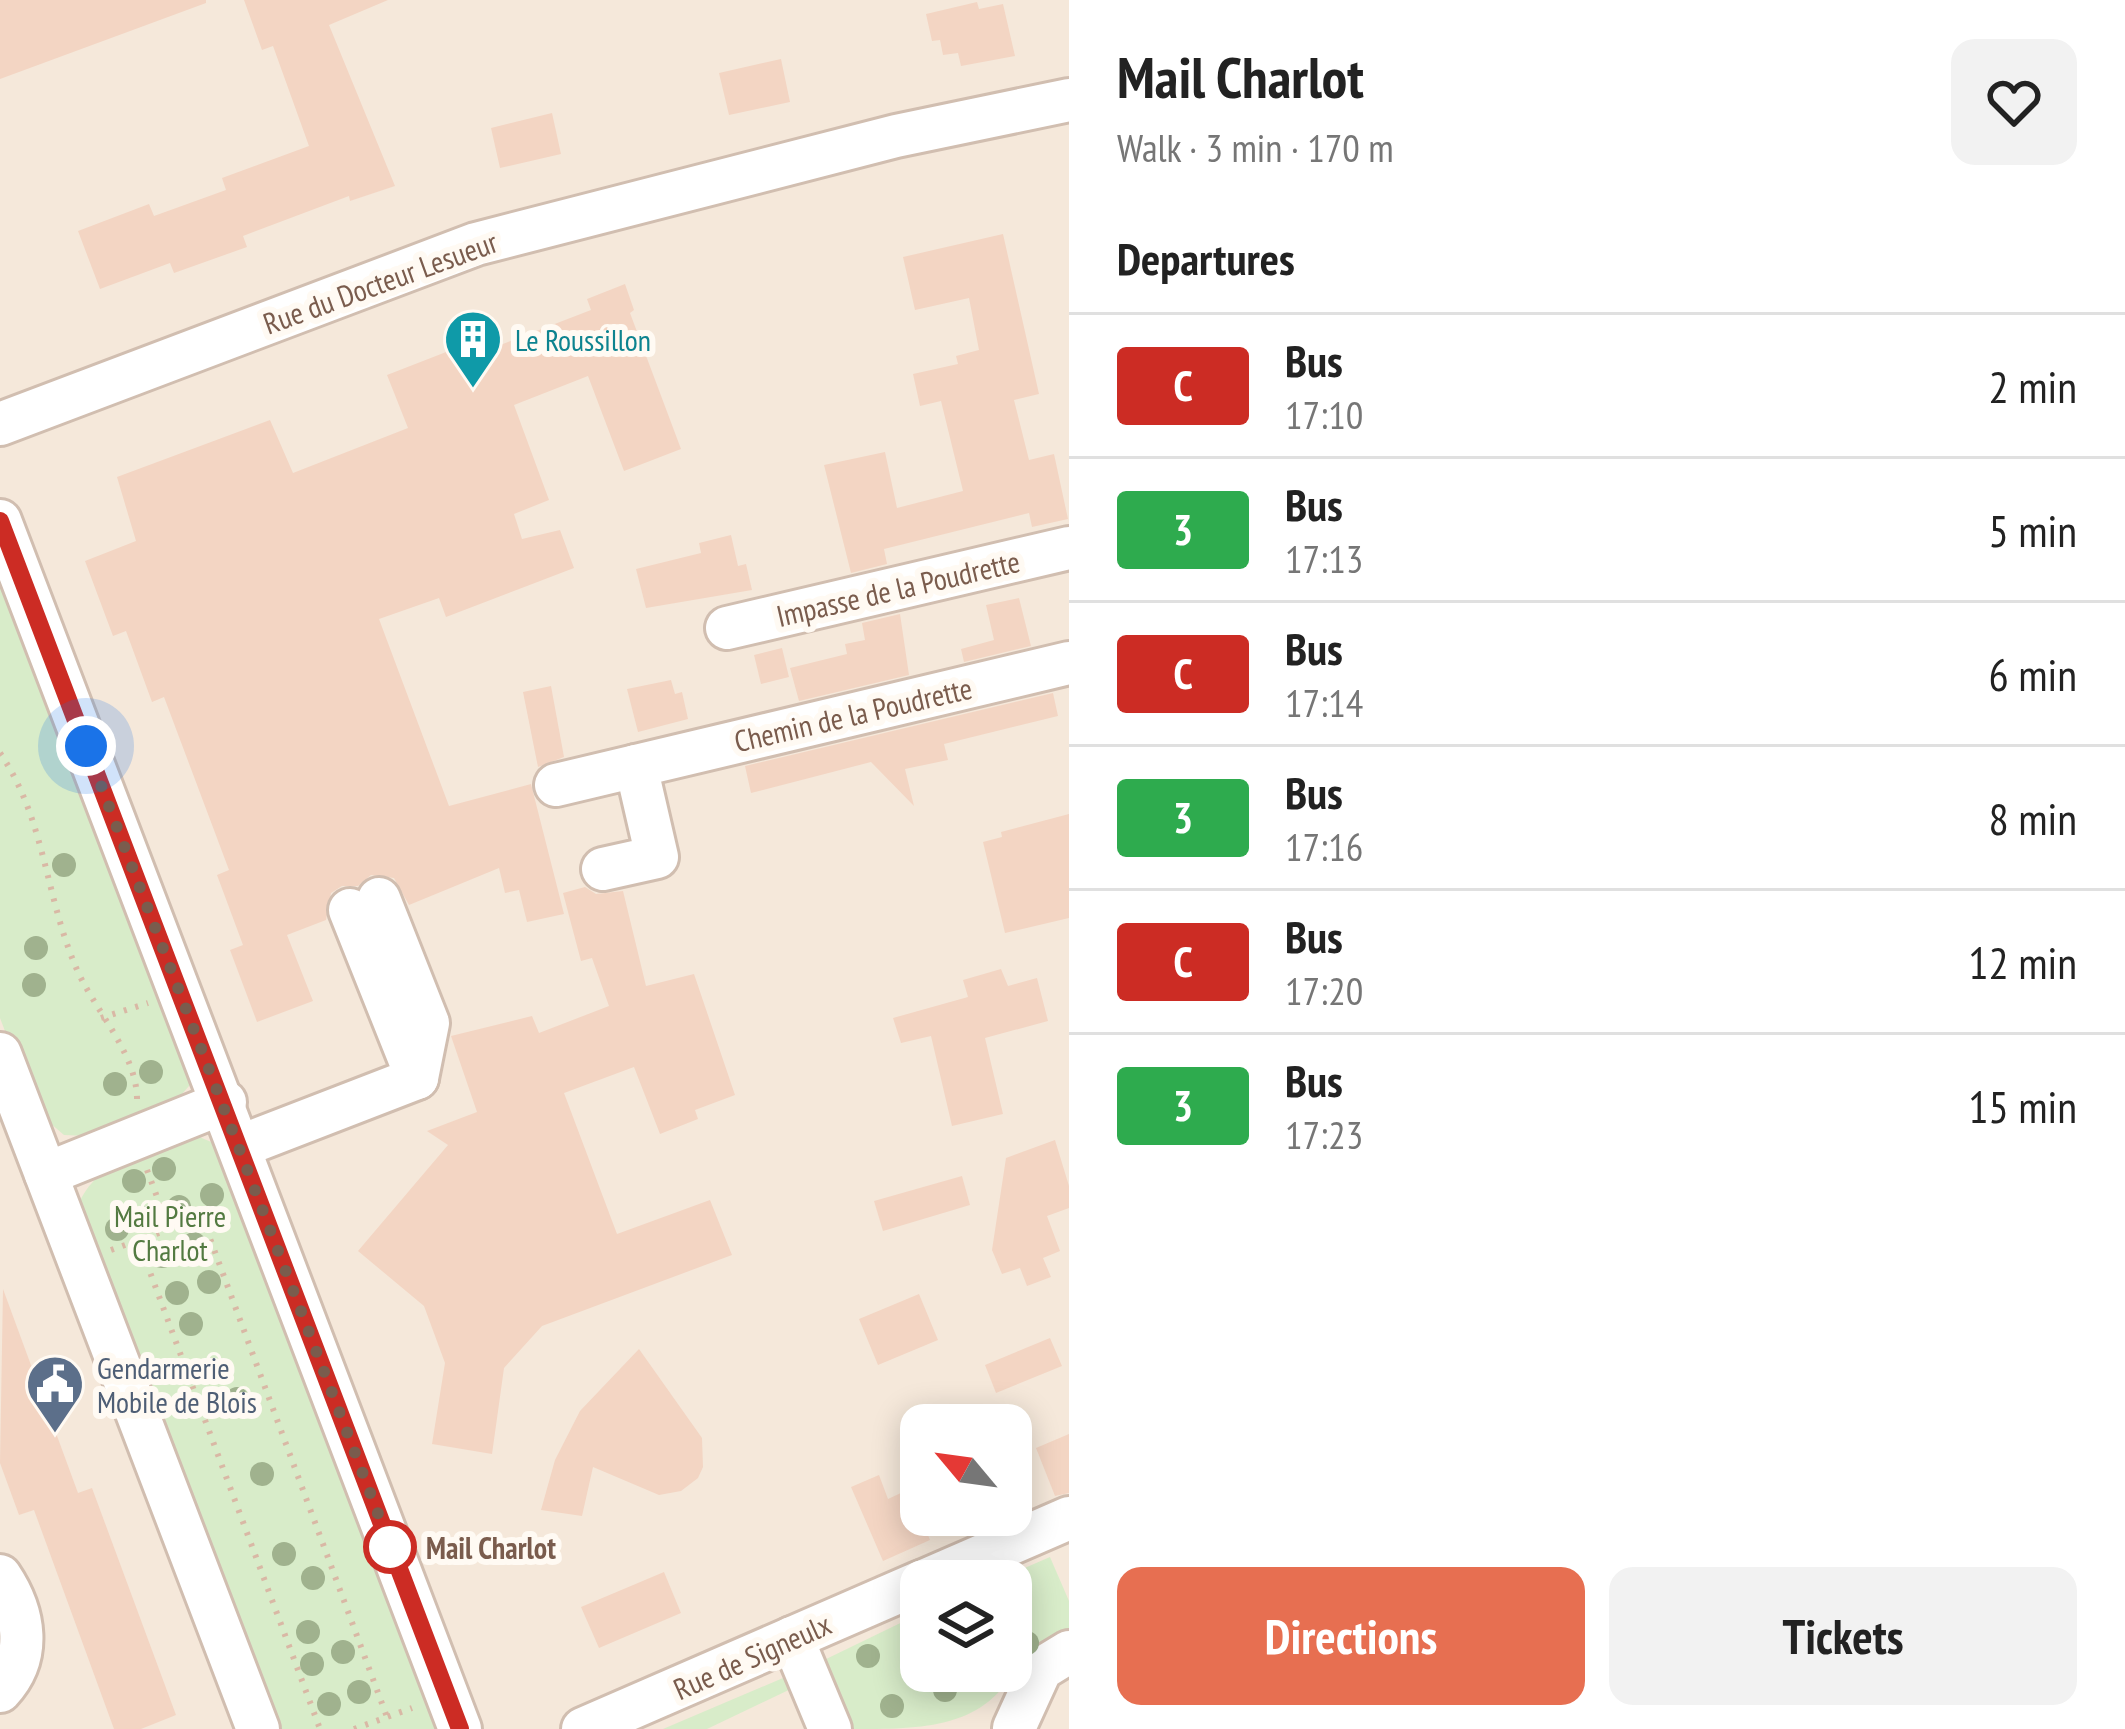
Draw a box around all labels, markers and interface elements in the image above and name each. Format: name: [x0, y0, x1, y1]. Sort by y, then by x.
button: heart: [1951, 39, 2077, 165]
text: Mail Charlot: [1117, 40, 1364, 114]
text: Walk · 3 min · 170 m: [1117, 122, 1394, 173]
street label: Rue du Docteur Lesueur: [258, 221, 503, 342]
text: Departures: [1117, 229, 1295, 287]
building icon: Le Roussillon: [442, 308, 504, 390]
place label: Le Roussillon: [515, 320, 651, 359]
text: Bus: [1285, 331, 1343, 389]
text: 2 min: [1988, 357, 2077, 415]
text: C: [1173, 358, 1193, 413]
text: 17:10: [1285, 389, 1363, 440]
text: Bus: [1285, 475, 1343, 533]
text: 5 min: [1988, 501, 2077, 559]
text: 3: [1173, 502, 1193, 557]
text: 17:13: [1285, 533, 1363, 584]
street label: Impasse de la Poudrette: [773, 541, 1023, 635]
text: Bus: [1285, 619, 1343, 677]
text: 6 min: [1988, 645, 2077, 703]
text: C: [1173, 646, 1193, 701]
street label: Chemin de la Poudrette: [730, 668, 976, 760]
text: 17:14: [1285, 677, 1363, 728]
your location: [56, 716, 116, 776]
text: Bus: [1285, 763, 1343, 821]
text: 8 min: [1988, 789, 2077, 847]
text: 3: [1173, 790, 1193, 845]
text: 17:16: [1285, 821, 1363, 872]
text: Bus: [1285, 907, 1343, 965]
text: 12 min: [1968, 933, 2077, 991]
text: C: [1173, 934, 1193, 989]
text: 17:20: [1285, 965, 1363, 1016]
text: Bus: [1285, 1051, 1343, 1109]
text: 15 min: [1968, 1077, 2077, 1135]
text: 3: [1173, 1078, 1193, 1133]
text: 17:23: [1285, 1109, 1363, 1160]
park label: Mail Pierre Charlot: [114, 1196, 226, 1269]
place label: Gendarmerie Mobile de Blois: [97, 1348, 257, 1421]
public building icon: Gendarmerie Mobile de Blois: [24, 1353, 86, 1435]
north arrow: [900, 1404, 1032, 1536]
map controls: [900, 1404, 1032, 1692]
marker: Mail Charlot: [365, 1522, 415, 1572]
place label: Mail Charlot: [426, 1528, 556, 1567]
button: layers: [900, 1560, 1032, 1692]
button: Directions: [1117, 1567, 1585, 1705]
button: Tickets: [1609, 1567, 2077, 1705]
street label: Rue de Signeulx: [667, 1604, 837, 1708]

